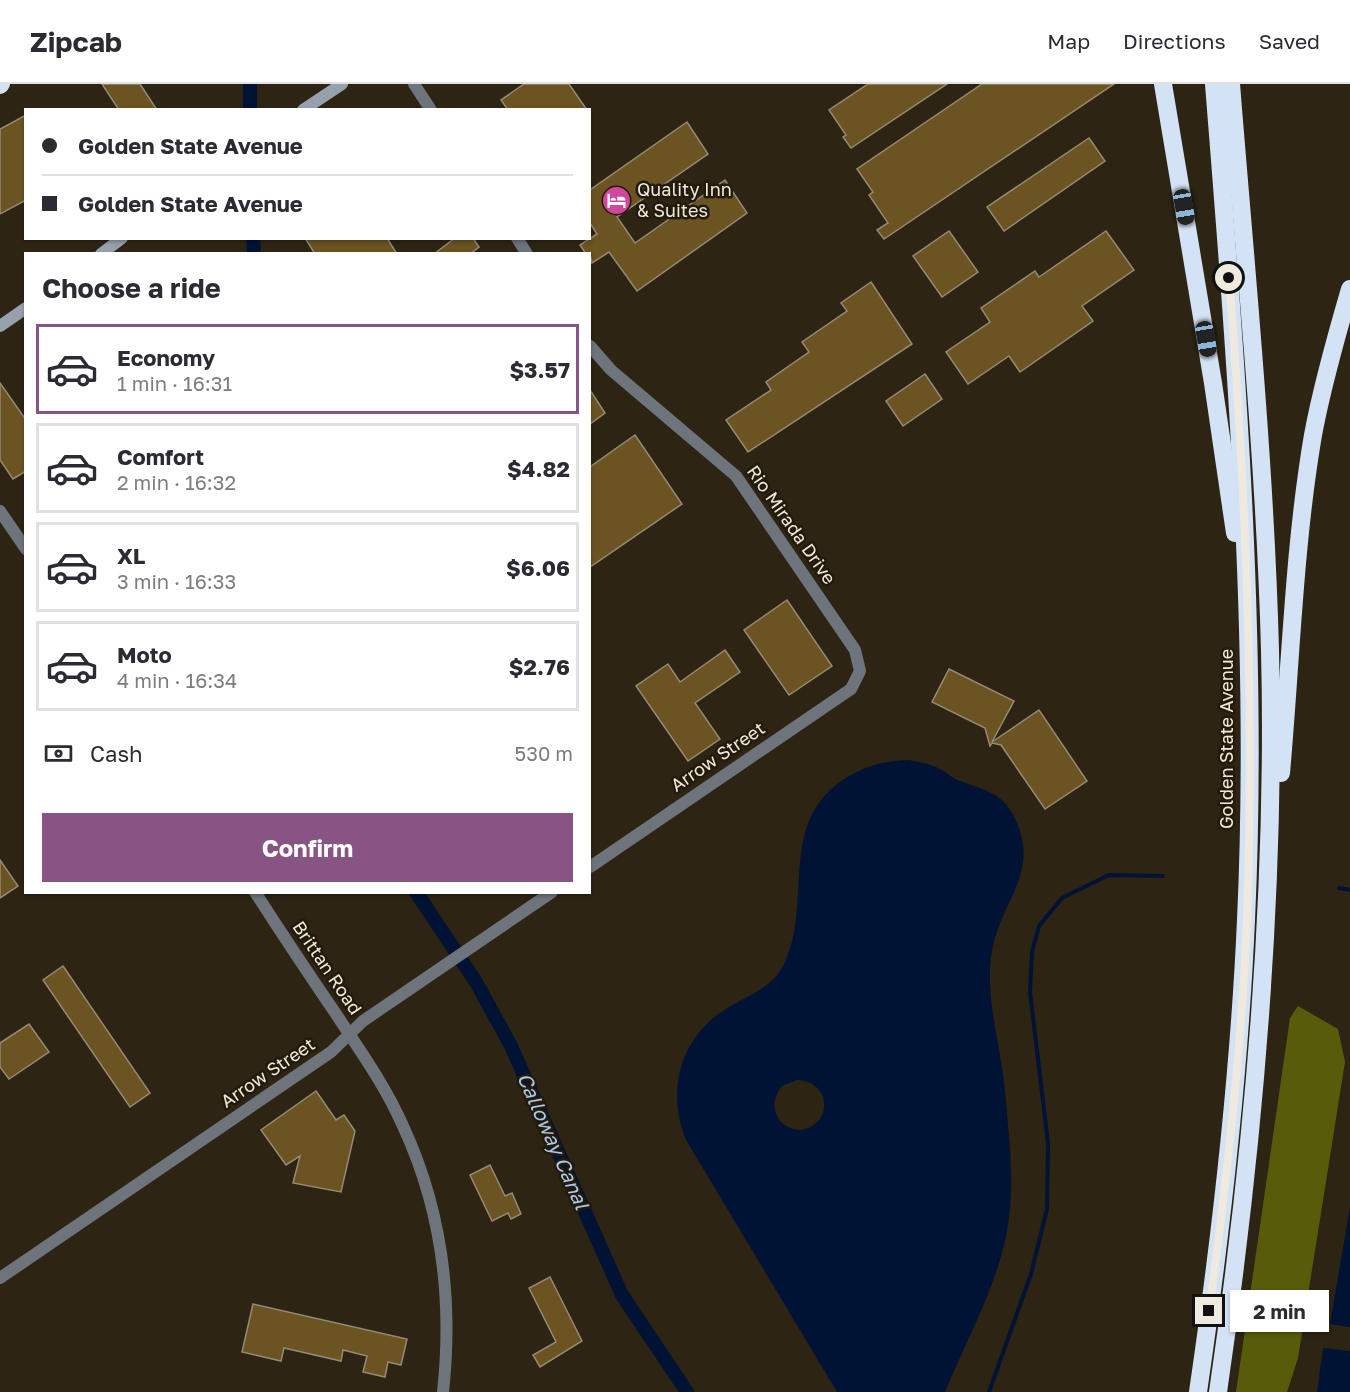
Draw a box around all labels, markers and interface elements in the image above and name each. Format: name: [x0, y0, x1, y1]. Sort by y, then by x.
text: Zipcab: [30, 25, 122, 58]
text: Map: [1047, 28, 1090, 54]
text: Directions: [1123, 28, 1226, 54]
text: Saved: [1259, 28, 1320, 54]
text: Golden State Avenue: [78, 132, 303, 159]
place label: Quality Inn & Suites: [637, 178, 732, 221]
hotel icon: Quality Inn & Suites: [600, 184, 632, 216]
car: [1172, 188, 1196, 226]
text: Golden State Avenue: [78, 190, 303, 217]
route start: [1215, 264, 1242, 291]
text: Choose a ride: [42, 272, 221, 304]
car: [1194, 320, 1218, 358]
icon: car: [45, 342, 99, 396]
text: Economy: [117, 344, 215, 371]
text: $3.57: [509, 356, 570, 383]
text: 1 min · 16:31: [117, 371, 232, 395]
icon: car: [45, 441, 99, 495]
text: Comfort: [117, 443, 204, 470]
text: $4.82: [507, 455, 570, 482]
street label: Rio Mirada Drive: [743, 461, 841, 588]
text: 2 min · 16:32: [117, 470, 236, 494]
icon: car: [45, 540, 99, 594]
text: XL: [117, 542, 145, 569]
text: $6.06: [506, 554, 570, 581]
text: 3 min · 16:33: [117, 569, 236, 593]
icon: car: [45, 639, 99, 693]
text: Moto: [117, 641, 172, 668]
street label: Golden State Avenue: [1215, 649, 1237, 829]
text: $2.76: [509, 653, 570, 680]
text: 4 min · 16:34: [117, 668, 237, 692]
street label: Arrow Street: [666, 717, 769, 796]
icon: cash: [42, 737, 75, 770]
text: Cash: [90, 740, 143, 767]
text: 530 m: [515, 741, 573, 765]
button: Confirm: [42, 813, 573, 882]
street label: Brittan Road: [289, 917, 367, 1018]
street label: Arrow Street: [216, 1033, 319, 1112]
water label: Calloway Canal: [512, 1069, 595, 1214]
callout: 2 min: [1230, 1290, 1329, 1332]
route end: [1195, 1297, 1222, 1324]
text: 2 min: [1253, 1299, 1306, 1323]

